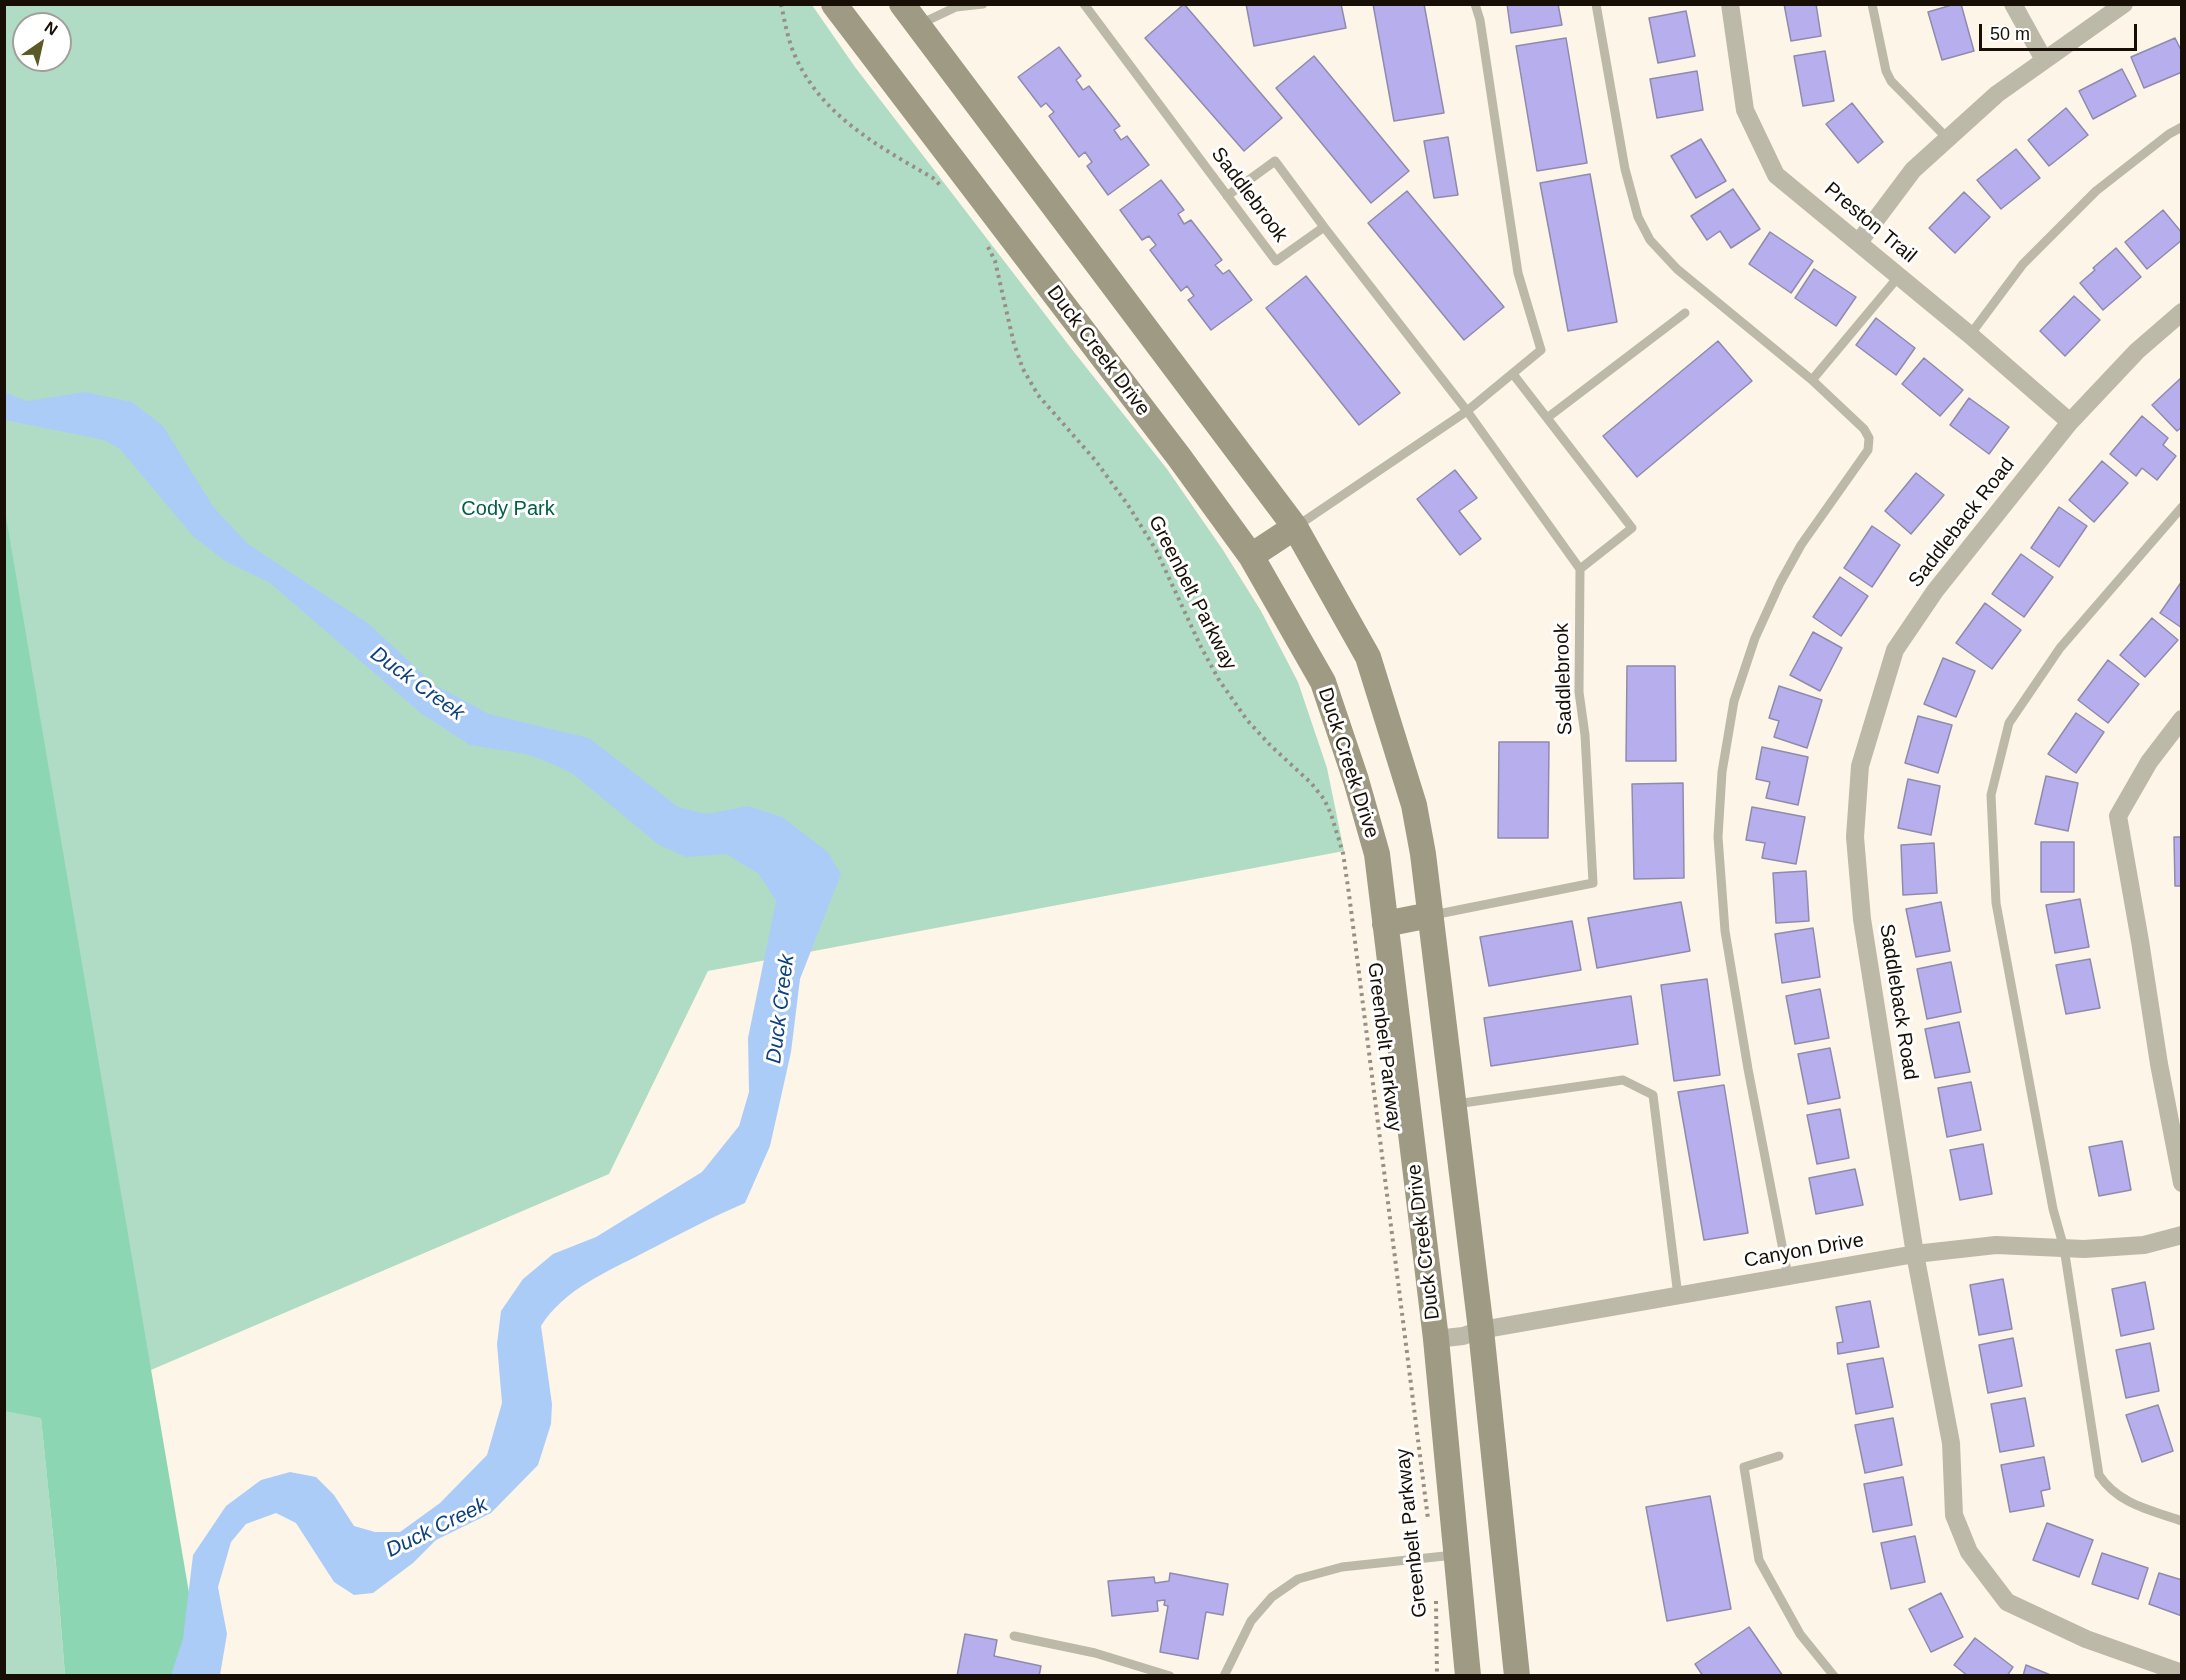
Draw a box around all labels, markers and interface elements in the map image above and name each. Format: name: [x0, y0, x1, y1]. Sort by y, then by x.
north arrow: [12, 12, 72, 72]
scale bar: [1982, 12, 2140, 50]
text: N: [42, 18, 61, 39]
text: 50 m: [1990, 24, 2030, 44]
street label: Saddlebrook: [1206, 143, 1292, 247]
street label: Preston Trail: [1819, 178, 1921, 268]
street label: Duck Creek Drive: [1041, 281, 1155, 421]
street label: Saddleback Road: [1904, 453, 2020, 593]
park label: Cody Park: [461, 497, 555, 521]
street label: Greenbelt Parkway: [1143, 512, 1241, 674]
street label: Saddlebrook: [1550, 622, 1578, 736]
water label: Duck Creek: [365, 642, 469, 726]
street label: Duck Creek Drive: [1312, 685, 1384, 841]
street label: Saddleback Road: [1874, 922, 1922, 1082]
water label: Duck Creek: [762, 953, 800, 1065]
street label: Greenbelt Parkway: [1362, 961, 1406, 1133]
street label: Duck Creek Drive: [1403, 1163, 1445, 1321]
street label: Canyon Drive: [1742, 1229, 1866, 1273]
street label: Greenbelt Parkway: [1391, 1447, 1433, 1619]
water label: Duck Creek: [382, 1493, 492, 1563]

